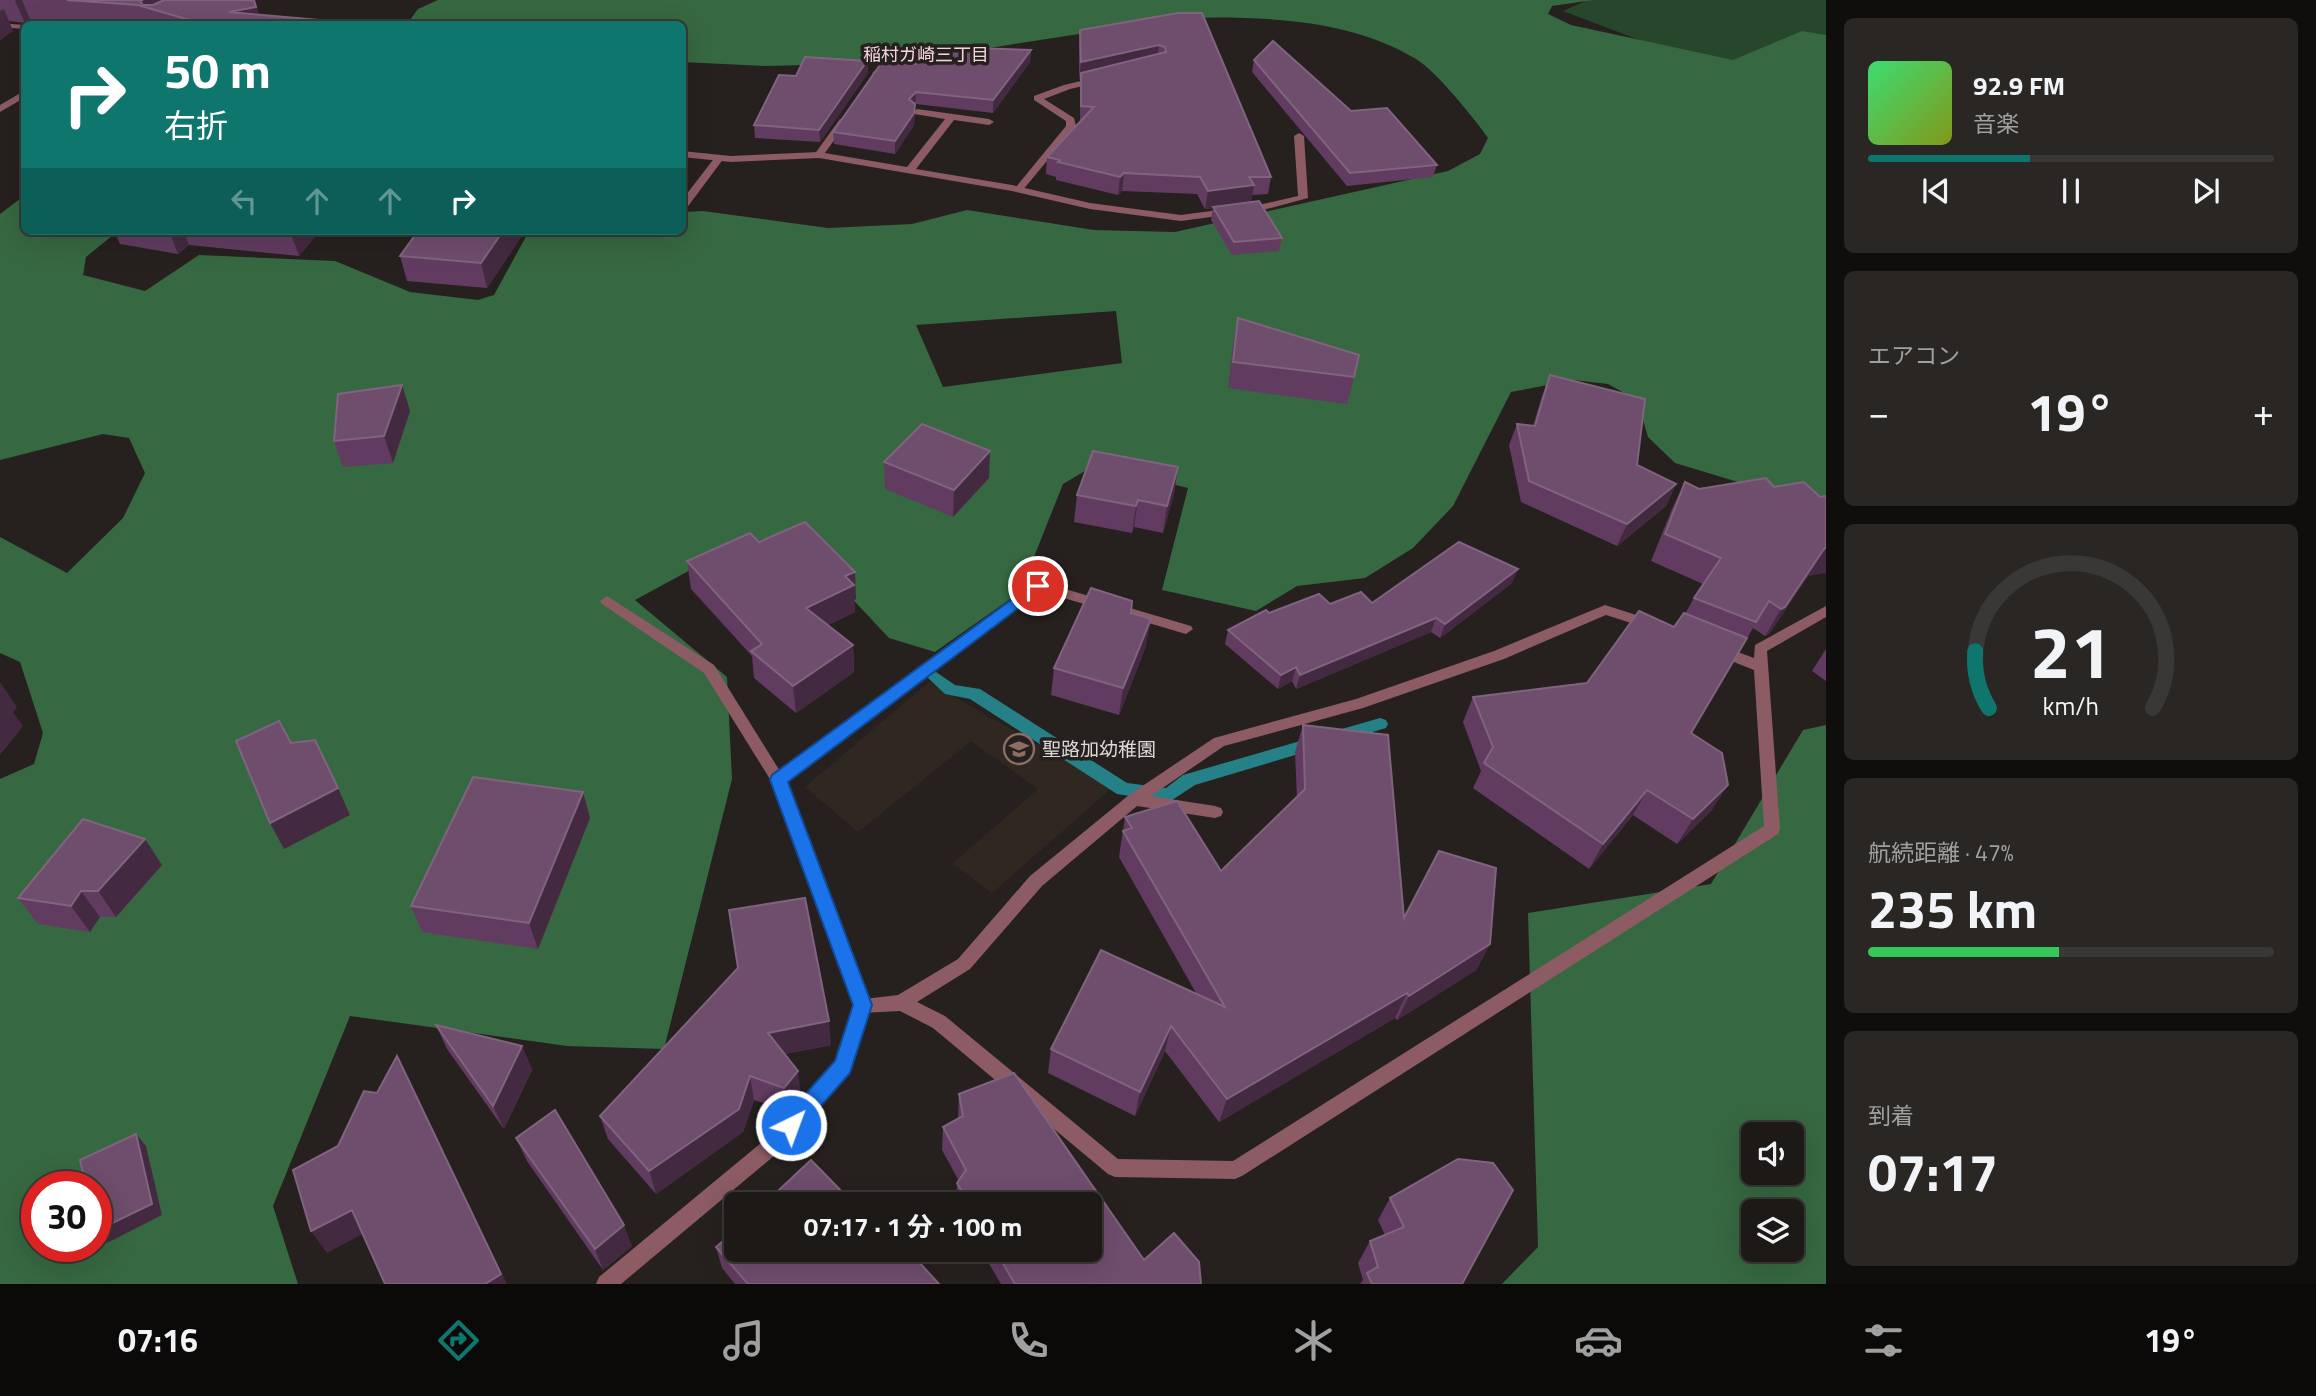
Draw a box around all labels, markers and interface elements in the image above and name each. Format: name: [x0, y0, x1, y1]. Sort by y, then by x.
text: 50 m: [164, 32, 271, 107]
district label: 稲村ガ崎三丁目: [863, 41, 989, 68]
icon: right: [49, 49, 140, 140]
text: 92.9 FM: [1973, 66, 2065, 105]
text: 右折: [164, 101, 228, 149]
text: 音楽: [1973, 106, 2019, 141]
icon: previous: [1917, 172, 1955, 210]
icon: pause: [2052, 172, 2090, 210]
icon: next: [2187, 172, 2225, 210]
icon: left: [225, 182, 263, 220]
icon: ahead: [298, 182, 336, 220]
icon: ahead: [371, 182, 409, 220]
icon: right: [444, 182, 482, 220]
text: エアコン: [1868, 338, 1960, 373]
text: 19°: [2027, 372, 2115, 451]
text: −: [1868, 383, 1889, 441]
text: +: [2253, 383, 2274, 441]
pin: [1008, 556, 1068, 616]
icon: arrive: [1019, 567, 1057, 605]
text: 21: [2030, 596, 2112, 706]
text: km/h: [2043, 687, 2099, 725]
school or university icon: 聖路加幼稚園: [1002, 732, 1036, 766]
place label: 聖路加幼稚園: [1042, 734, 1156, 763]
text: 航続距離 · 47%: [1868, 835, 2014, 870]
text: 235 km: [1868, 869, 2037, 948]
position arrow: [754, 1088, 828, 1162]
text: 到着: [1868, 1098, 1914, 1133]
map controls: [1741, 1122, 1804, 1262]
button: sound: [1741, 1122, 1804, 1185]
text: 07:17: [1868, 1132, 1998, 1211]
speed limit sign: 30: [21, 1171, 112, 1262]
button: layers: [1741, 1199, 1804, 1262]
text: 07:17 · 1 分 · 100 m: [804, 1207, 1022, 1246]
text: 07:16: [118, 1316, 198, 1364]
icon: directions: [434, 1316, 483, 1365]
icon: music: [719, 1316, 768, 1365]
icon: phone: [1004, 1316, 1053, 1365]
icon: climate: [1289, 1316, 1338, 1365]
icon: car: [1574, 1316, 1623, 1365]
icon: filters: [1859, 1316, 1908, 1365]
text: 19°: [2144, 1316, 2198, 1364]

